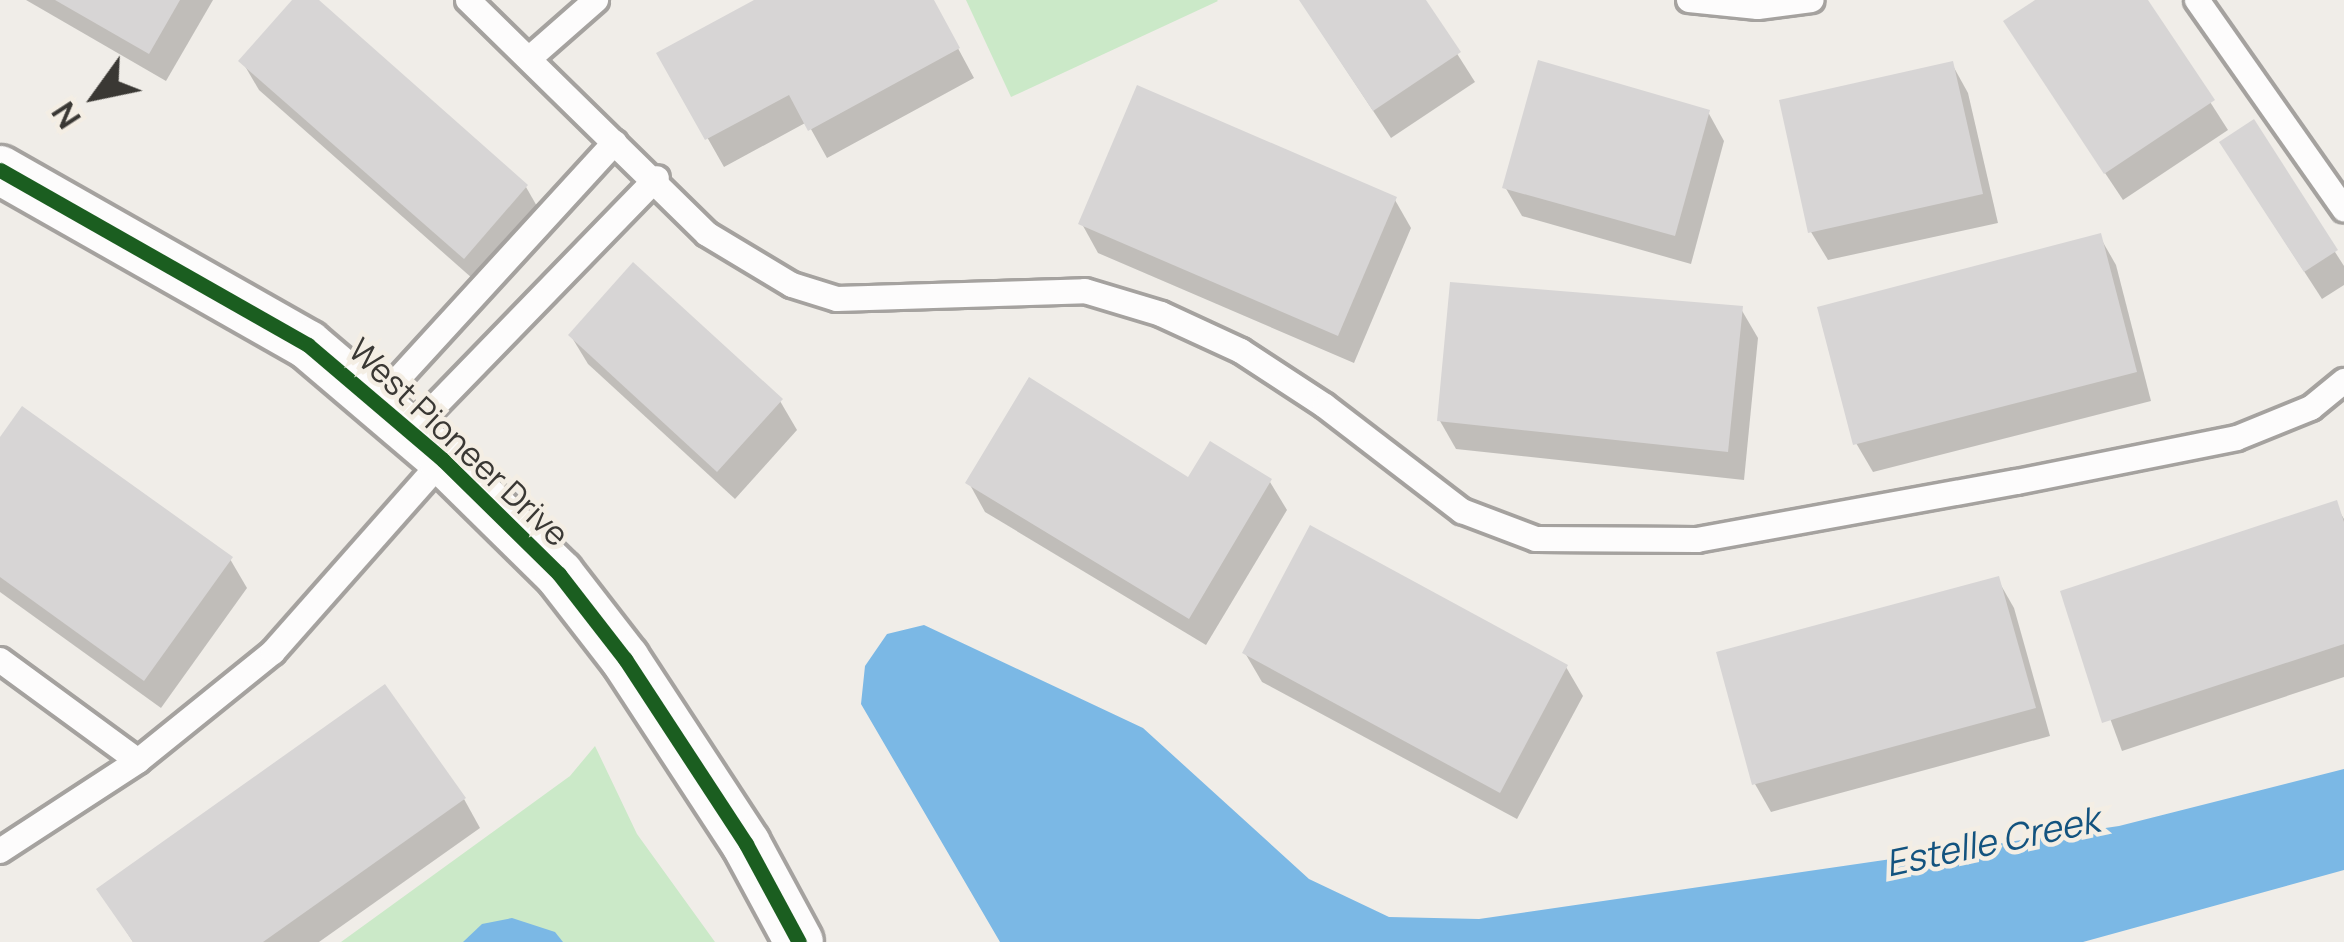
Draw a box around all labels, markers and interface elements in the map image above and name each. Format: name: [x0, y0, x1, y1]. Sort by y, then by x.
north arrow: [36, 36, 156, 156]
text: N: [40, 94, 91, 138]
street label: West Pioneer Drive: [341, 330, 577, 554]
water label: Estelle Creek: [1881, 797, 2103, 885]

